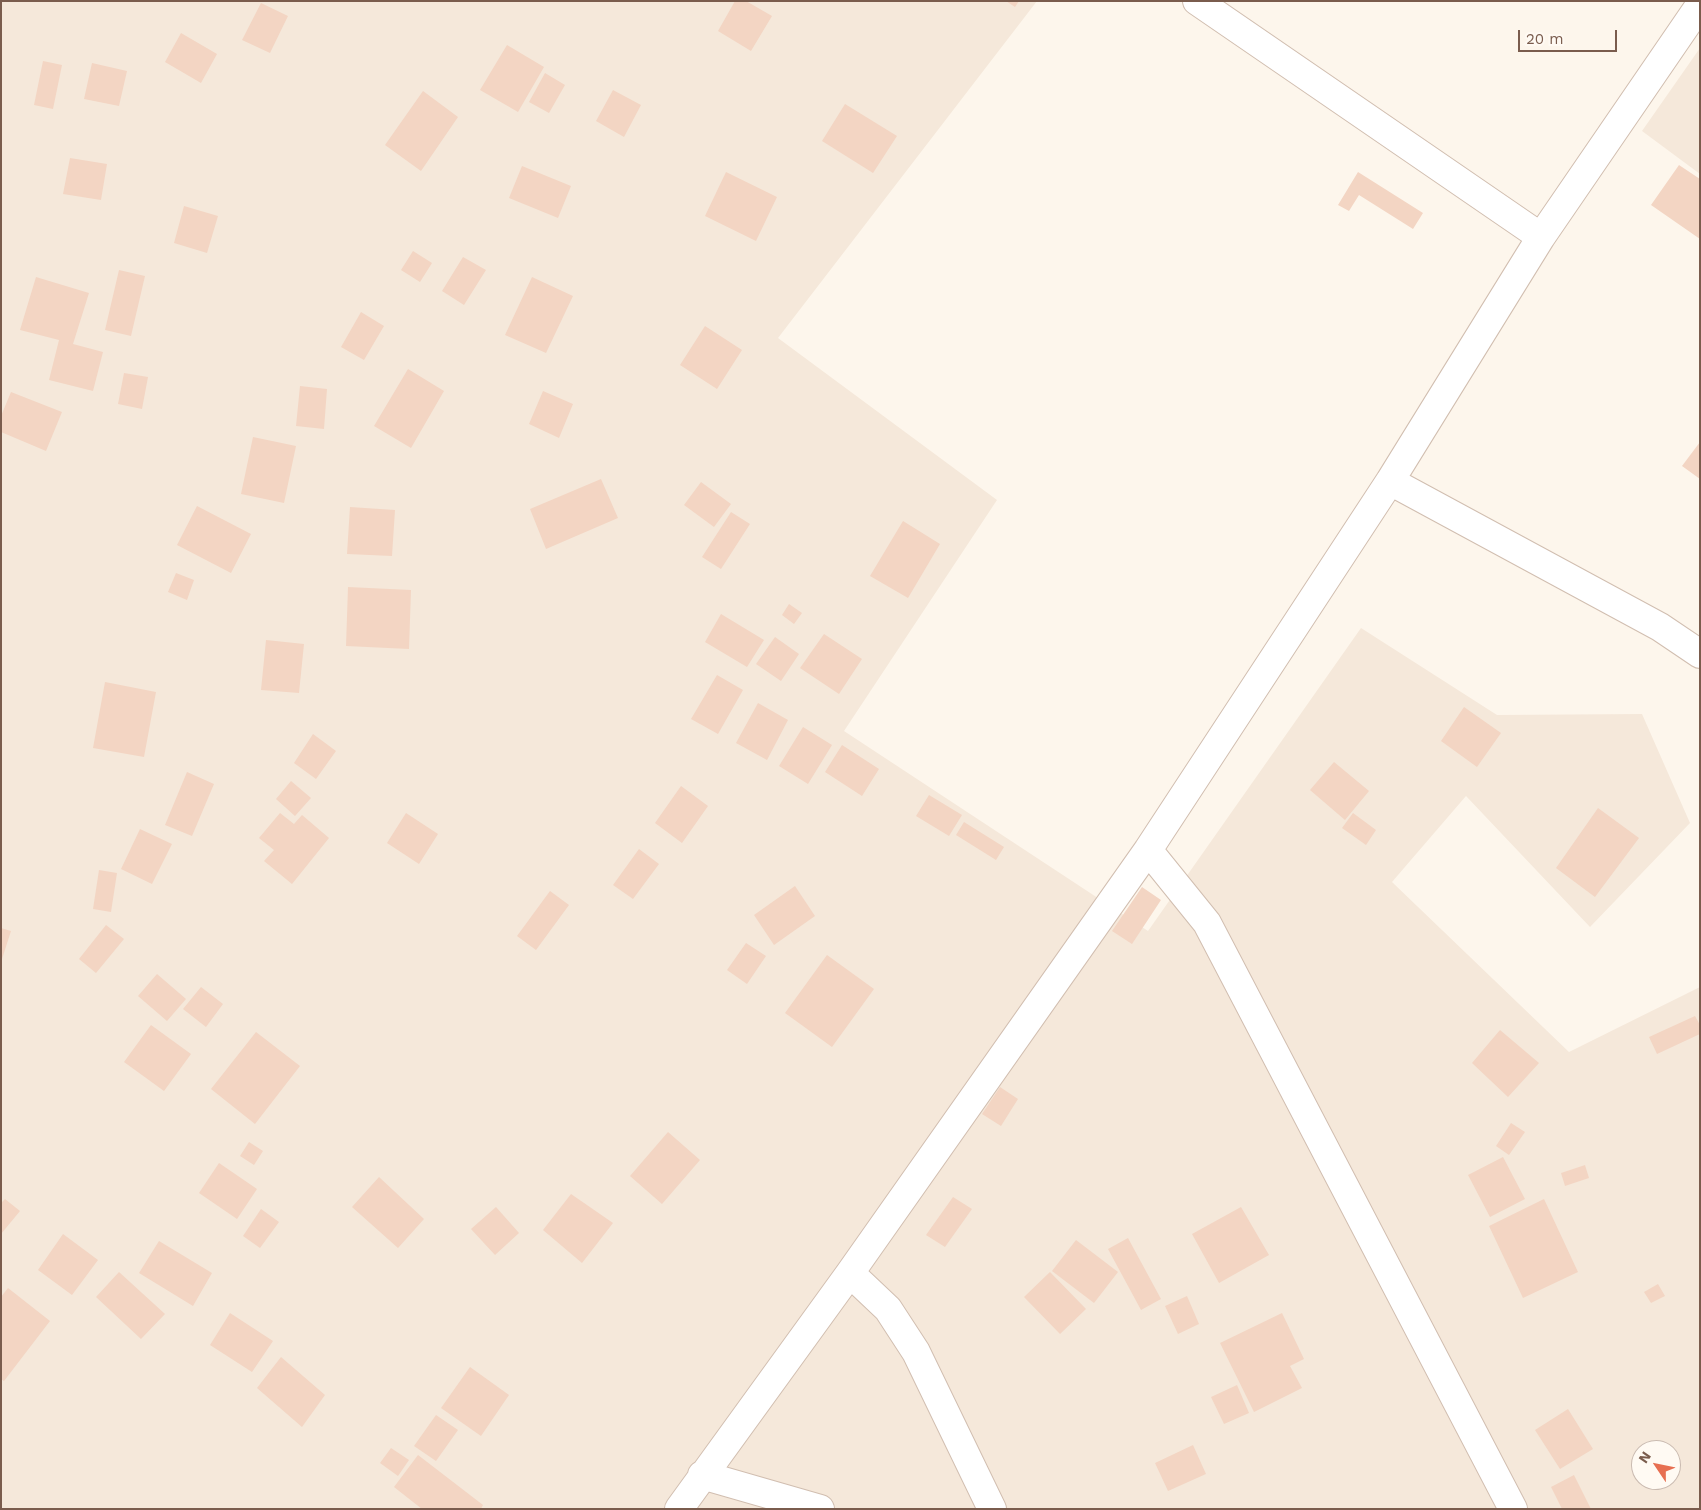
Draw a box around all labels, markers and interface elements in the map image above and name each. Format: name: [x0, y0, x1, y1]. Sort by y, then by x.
scale bar: [1521, 20, 1620, 52]
text: 20 m: [1526, 30, 1564, 48]
north arrow: [1631, 1440, 1681, 1490]
text: N: [1635, 1448, 1654, 1466]

